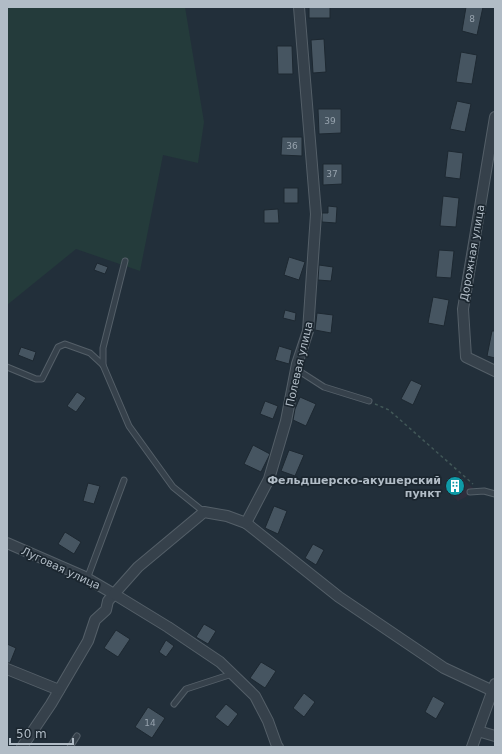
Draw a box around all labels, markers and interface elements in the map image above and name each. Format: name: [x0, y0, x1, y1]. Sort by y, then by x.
house number: 8: [469, 14, 475, 24]
house number: 39: [324, 116, 336, 126]
house number: 36: [286, 141, 298, 151]
house number: 37: [326, 169, 338, 179]
street label: Дорожная улица: [458, 204, 487, 302]
street label: Полевая улица: [283, 320, 316, 408]
place label: Фельдшерско-акушерский пункт: [267, 474, 442, 500]
building icon: Фельдшерско-акушерский пункт: [444, 475, 466, 497]
street label: Луговая улица: [19, 544, 102, 592]
house number: 14: [144, 718, 156, 728]
scale bar: [10, 720, 73, 746]
text: 50 m: [16, 727, 47, 741]

